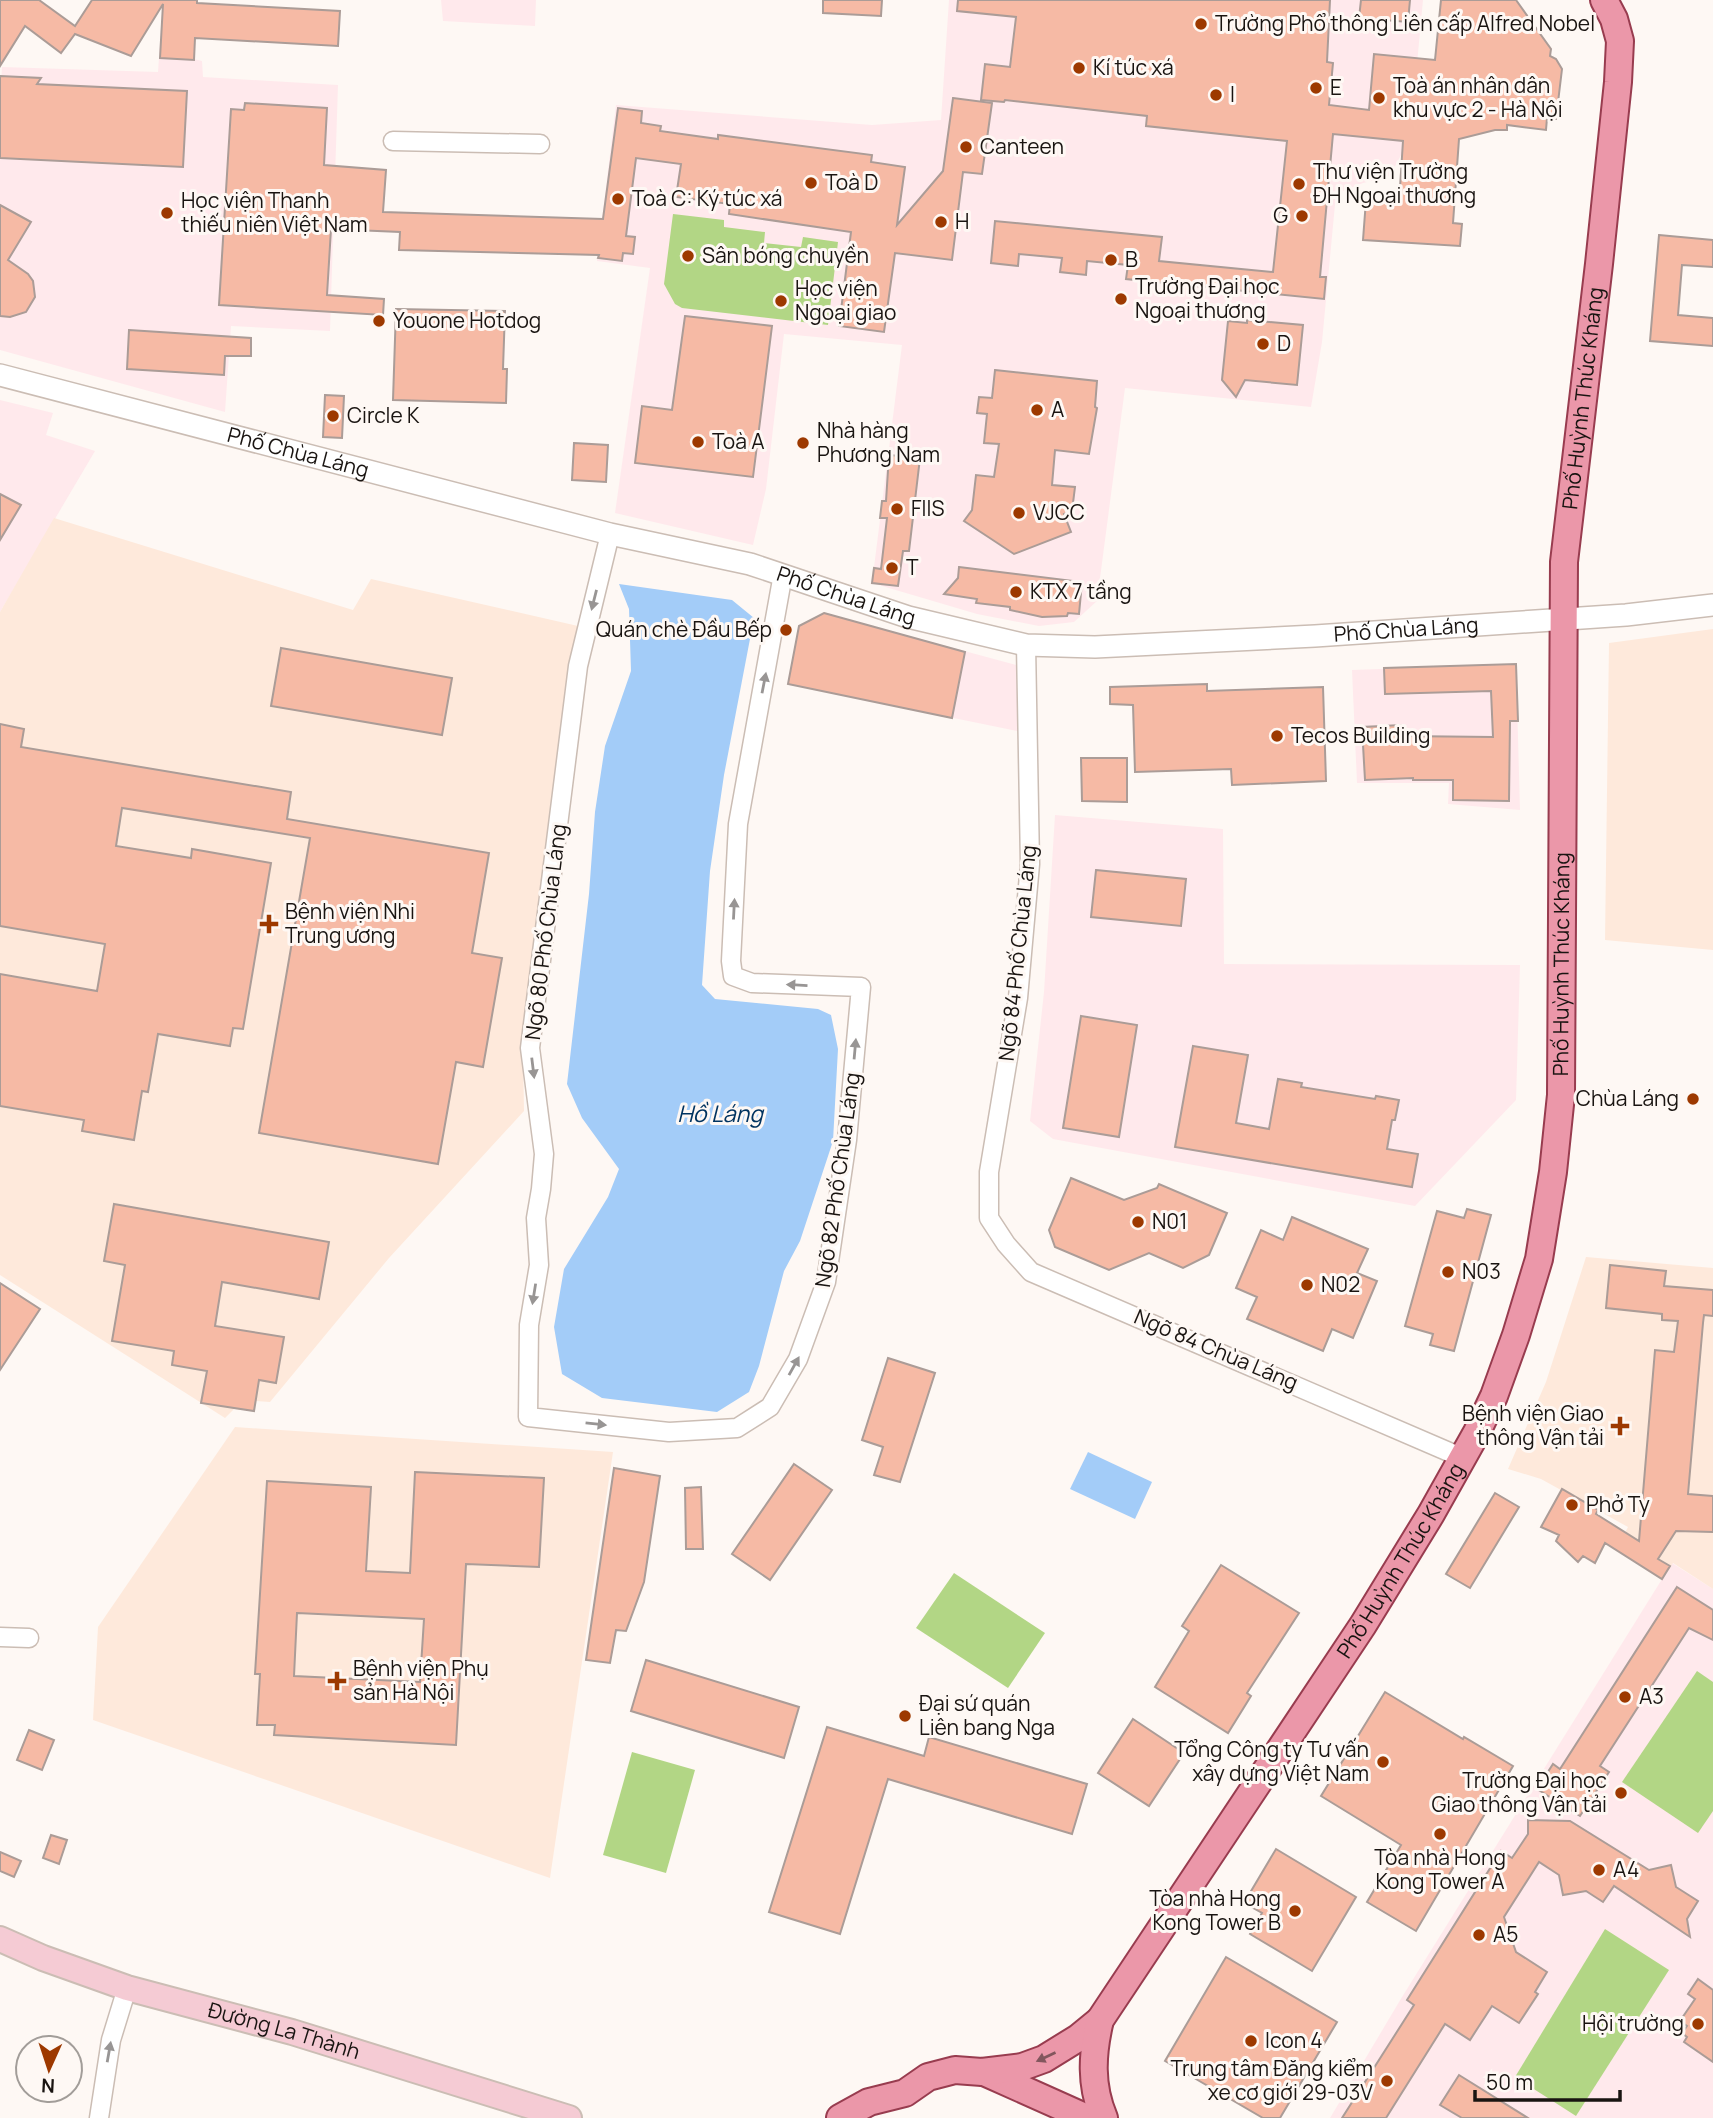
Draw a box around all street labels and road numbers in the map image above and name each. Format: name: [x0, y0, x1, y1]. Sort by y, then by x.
street label: Phố Huỳnh Thúc Kháng: [1555, 285, 1609, 511]
street label: Phố Chùa Láng: [225, 420, 372, 484]
street label: Phố Chùa Láng: [773, 559, 919, 631]
street label: Phố Chùa Láng: [1333, 610, 1479, 648]
street label: Ngõ 80 Phố Chùa Láng: [518, 822, 572, 1042]
street label: Ngõ 84 Phố Chùa Láng: [992, 843, 1042, 1062]
street label: Phố Huỳnh Thúc Kháng: [1546, 852, 1575, 1076]
street label: Ngõ 82 Phố Chùa Láng: [808, 1071, 866, 1289]
street label: Ngõ 84 Chùa Láng: [1130, 1302, 1303, 1396]
street label: Phố Huỳnh Thúc Kháng: [1330, 1458, 1470, 1663]
street label: Đường La Thành: [205, 1995, 364, 2065]

